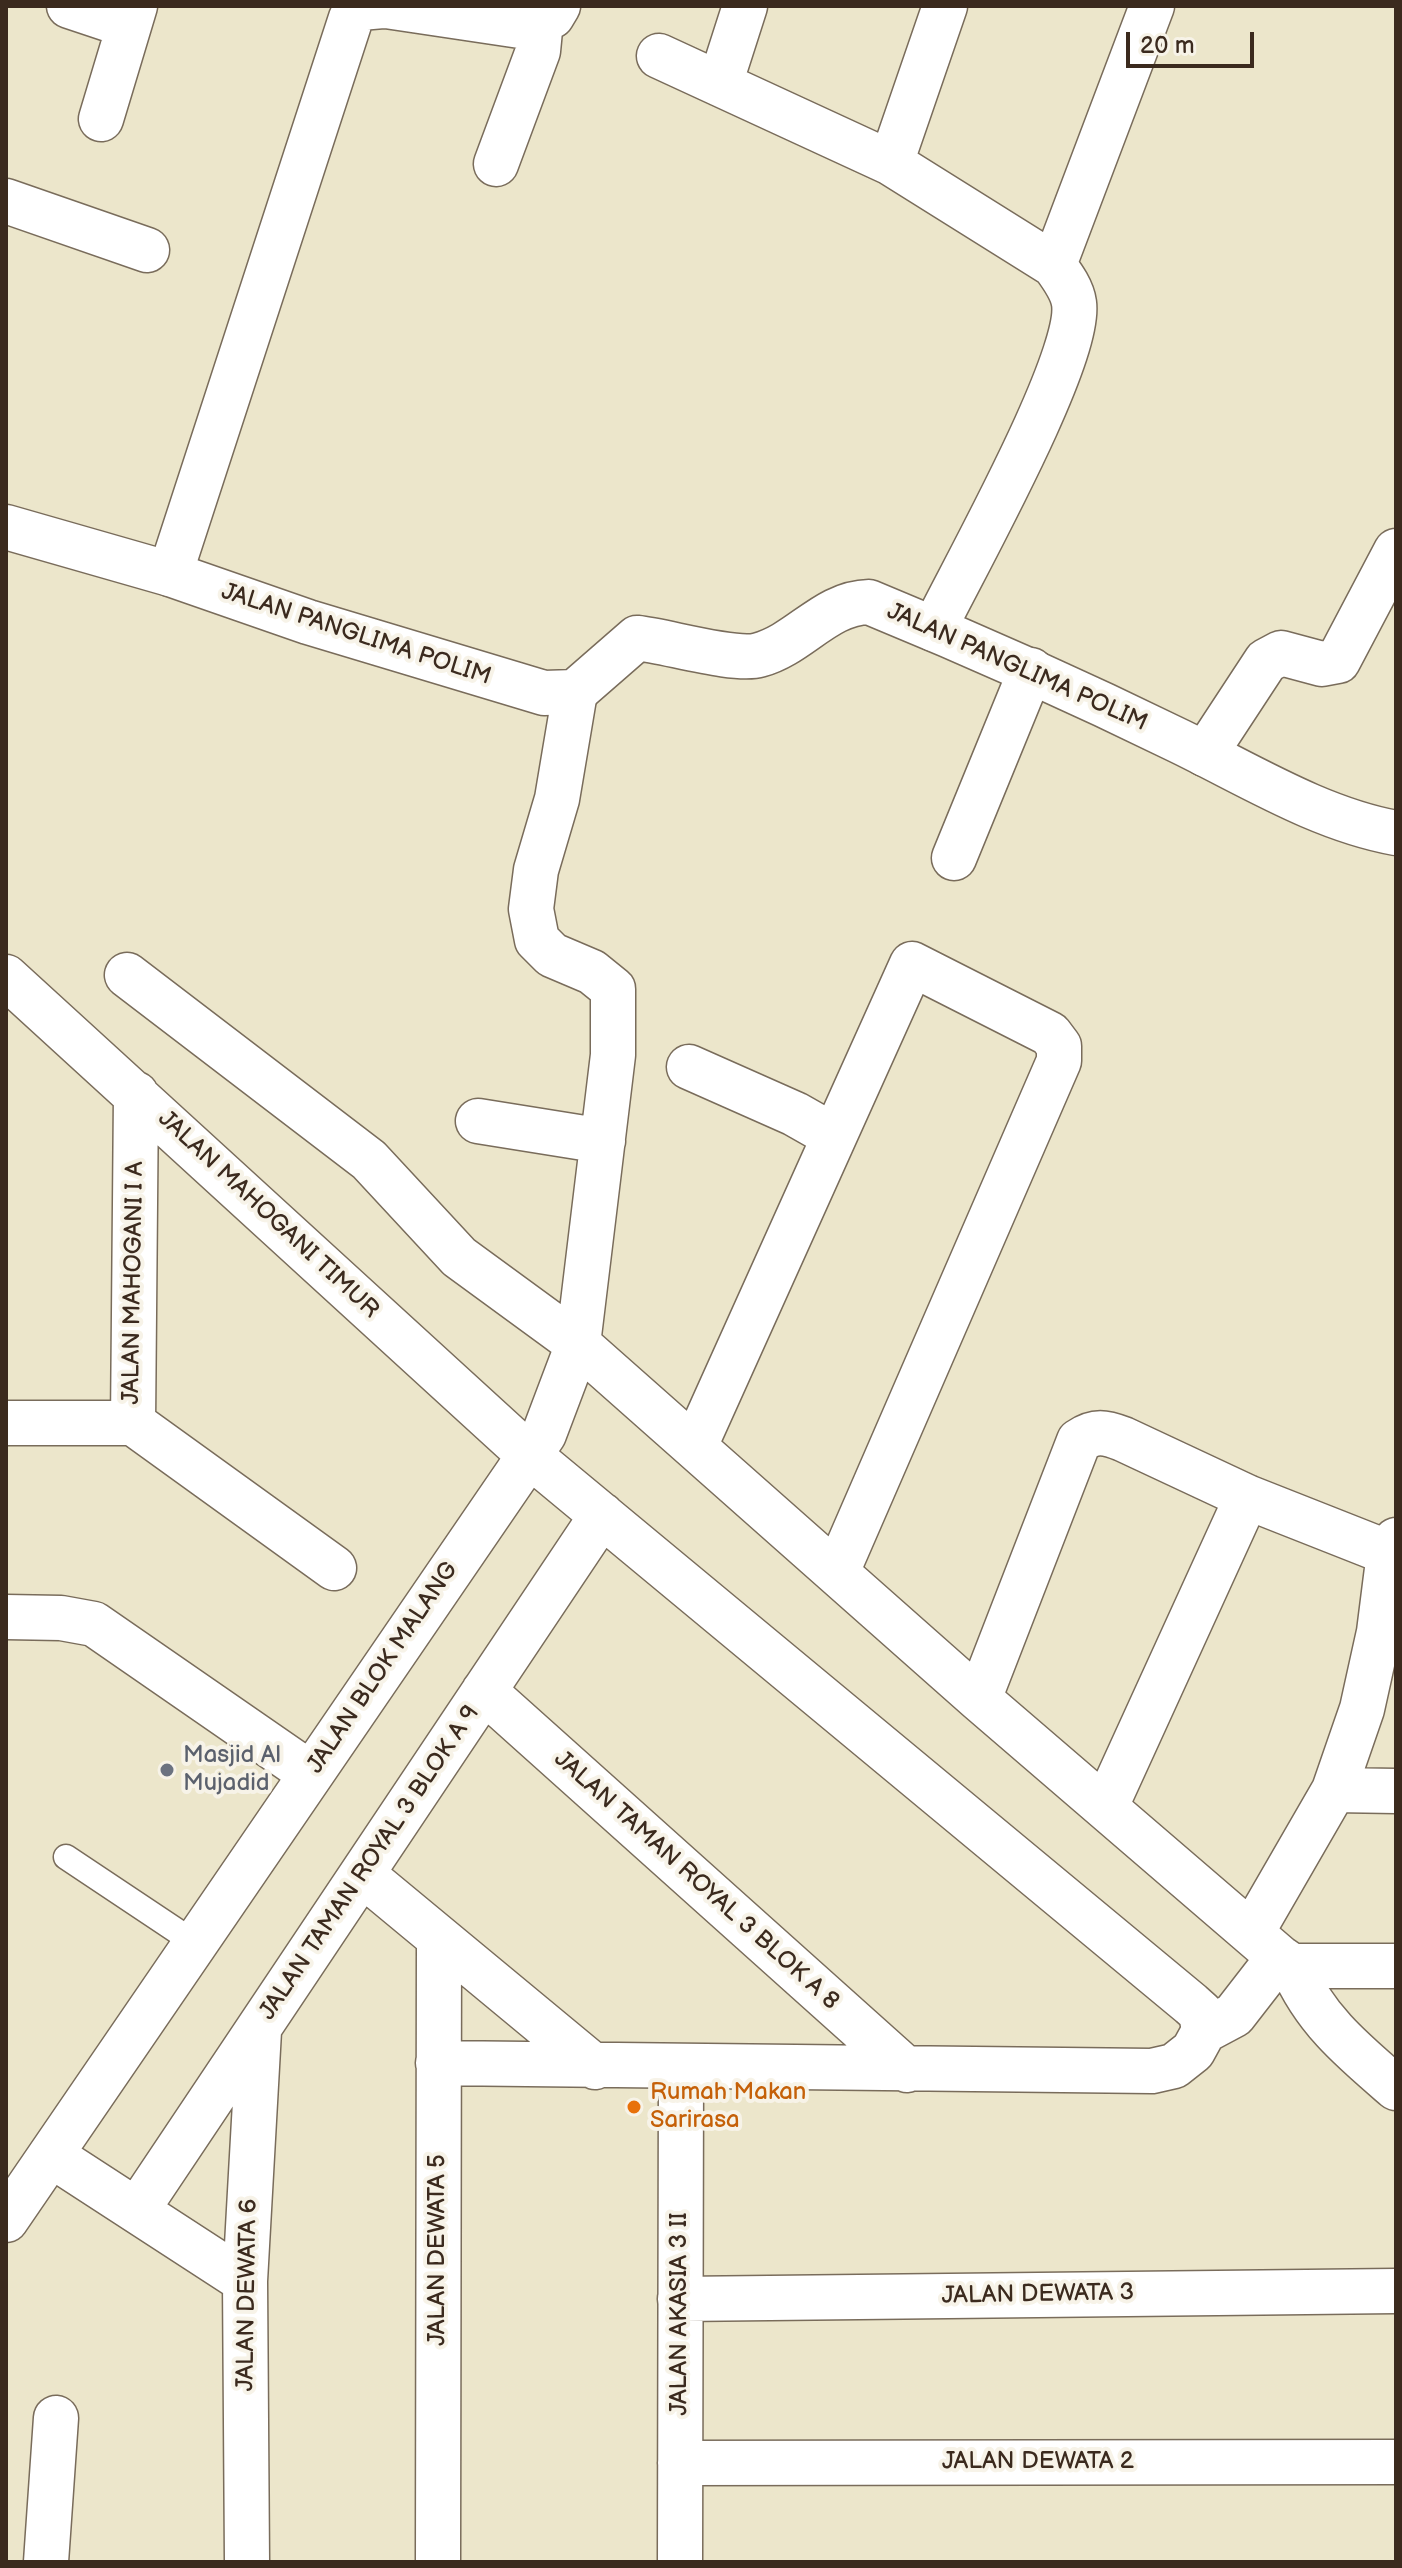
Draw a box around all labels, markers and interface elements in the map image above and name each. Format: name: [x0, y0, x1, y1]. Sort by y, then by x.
scale bar: [1130, 16, 1258, 66]
text: 20 m: [1140, 31, 1195, 60]
street label: JALAN PANGLIMA POLIM: [218, 578, 494, 692]
street label: JALAN PANGLIMA POLIM: [882, 598, 1152, 738]
street label: JALAN MAHOGANI TIMUR: [152, 1105, 384, 1325]
street label: JALAN MAHOGANI I A: [117, 1161, 151, 1405]
street label: JALAN BLOK MALANG: [301, 1557, 465, 1779]
street label: JALAN TAMAN ROYAL 3 BLOK A 9: [254, 1700, 486, 2026]
place label: Masjid Al Mujadid: [183, 1742, 281, 1798]
street label: JALAN TAMAN ROYAL 3 BLOK A 8: [548, 1745, 844, 2017]
marker: Masjid Al Mujadid: [158, 1761, 176, 1779]
place label: Rumah Makan Sarirasa: [650, 2079, 806, 2135]
marker: Rumah Makan Sarirasa: [625, 2098, 643, 2116]
street label: JALAN DEWATA 5: [424, 2154, 452, 2346]
street label: JALAN DEWATA 6: [232, 2199, 264, 2391]
street label: JALAN AKASIA 3 II: [666, 2212, 694, 2416]
street label: JALAN DEWATA 3: [941, 2279, 1135, 2311]
street label: JALAN DEWATA 2: [942, 2448, 1134, 2476]

